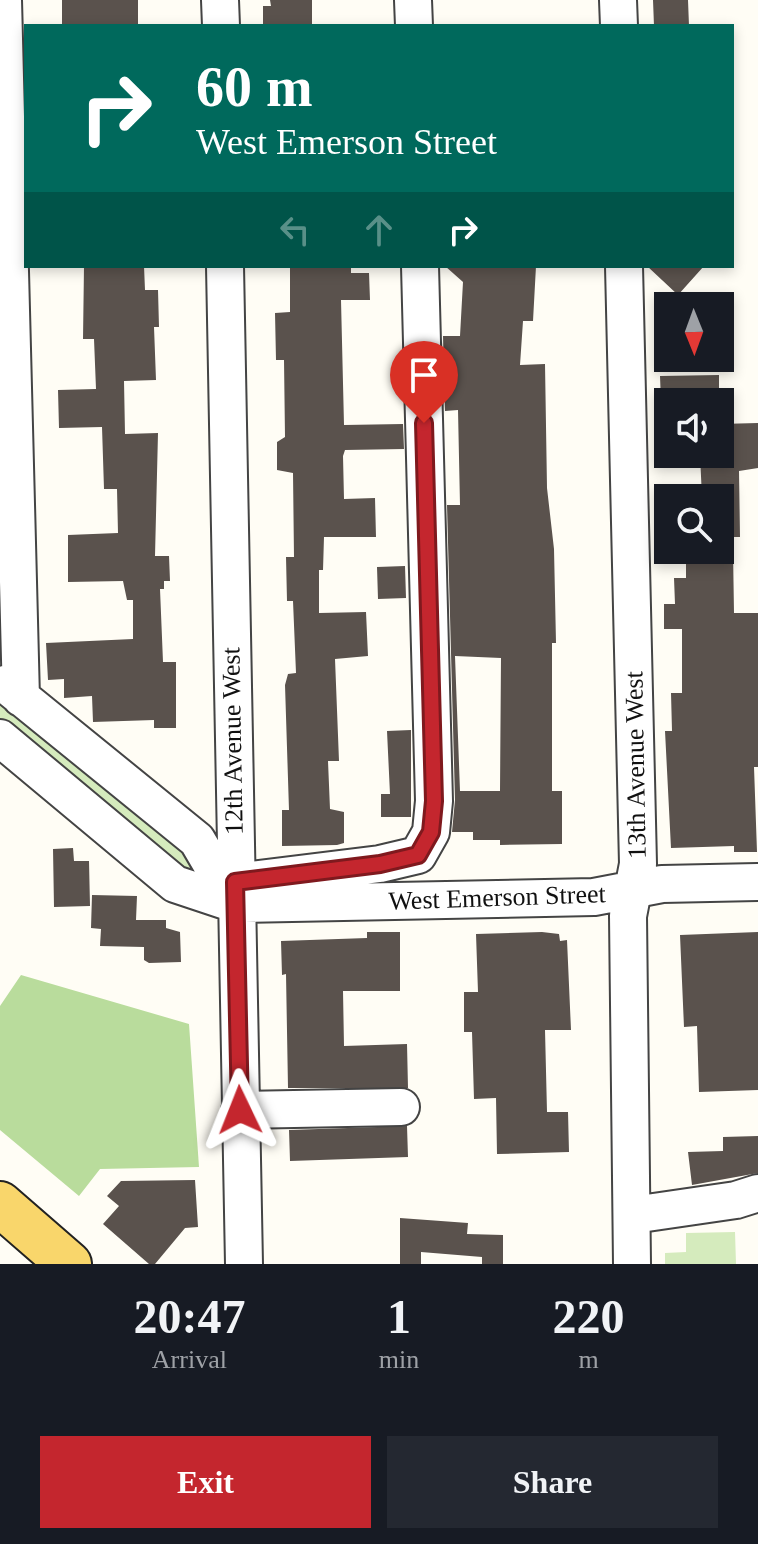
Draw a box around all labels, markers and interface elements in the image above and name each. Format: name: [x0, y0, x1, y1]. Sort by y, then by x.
icon: right: [64, 56, 168, 160]
text: 60 m: [196, 56, 313, 118]
text: West Emerson Street: [196, 122, 497, 162]
icon: left: [273, 208, 317, 252]
icon: ahead: [357, 208, 401, 252]
icon: right: [441, 208, 485, 252]
north arrow: [654, 292, 734, 372]
map controls: [654, 292, 734, 564]
pin: [390, 341, 458, 423]
icon: arrive: [402, 353, 446, 397]
button: sound: [654, 388, 734, 468]
button: search: [654, 484, 734, 564]
street label: 12th Avenue West: [216, 646, 249, 835]
street label: 13th Avenue West: [619, 670, 652, 859]
street label: West Emerson Street: [388, 879, 607, 916]
position arrow: [198, 1068, 282, 1152]
text: 20:47: [133, 1290, 245, 1343]
text: 1: [387, 1290, 411, 1343]
text: 220: [553, 1290, 625, 1343]
text: Arrival: [152, 1345, 227, 1374]
text: min: [379, 1345, 419, 1374]
text: m: [578, 1345, 599, 1374]
button: Exit: [40, 1436, 371, 1528]
button: Share: [387, 1436, 718, 1528]

